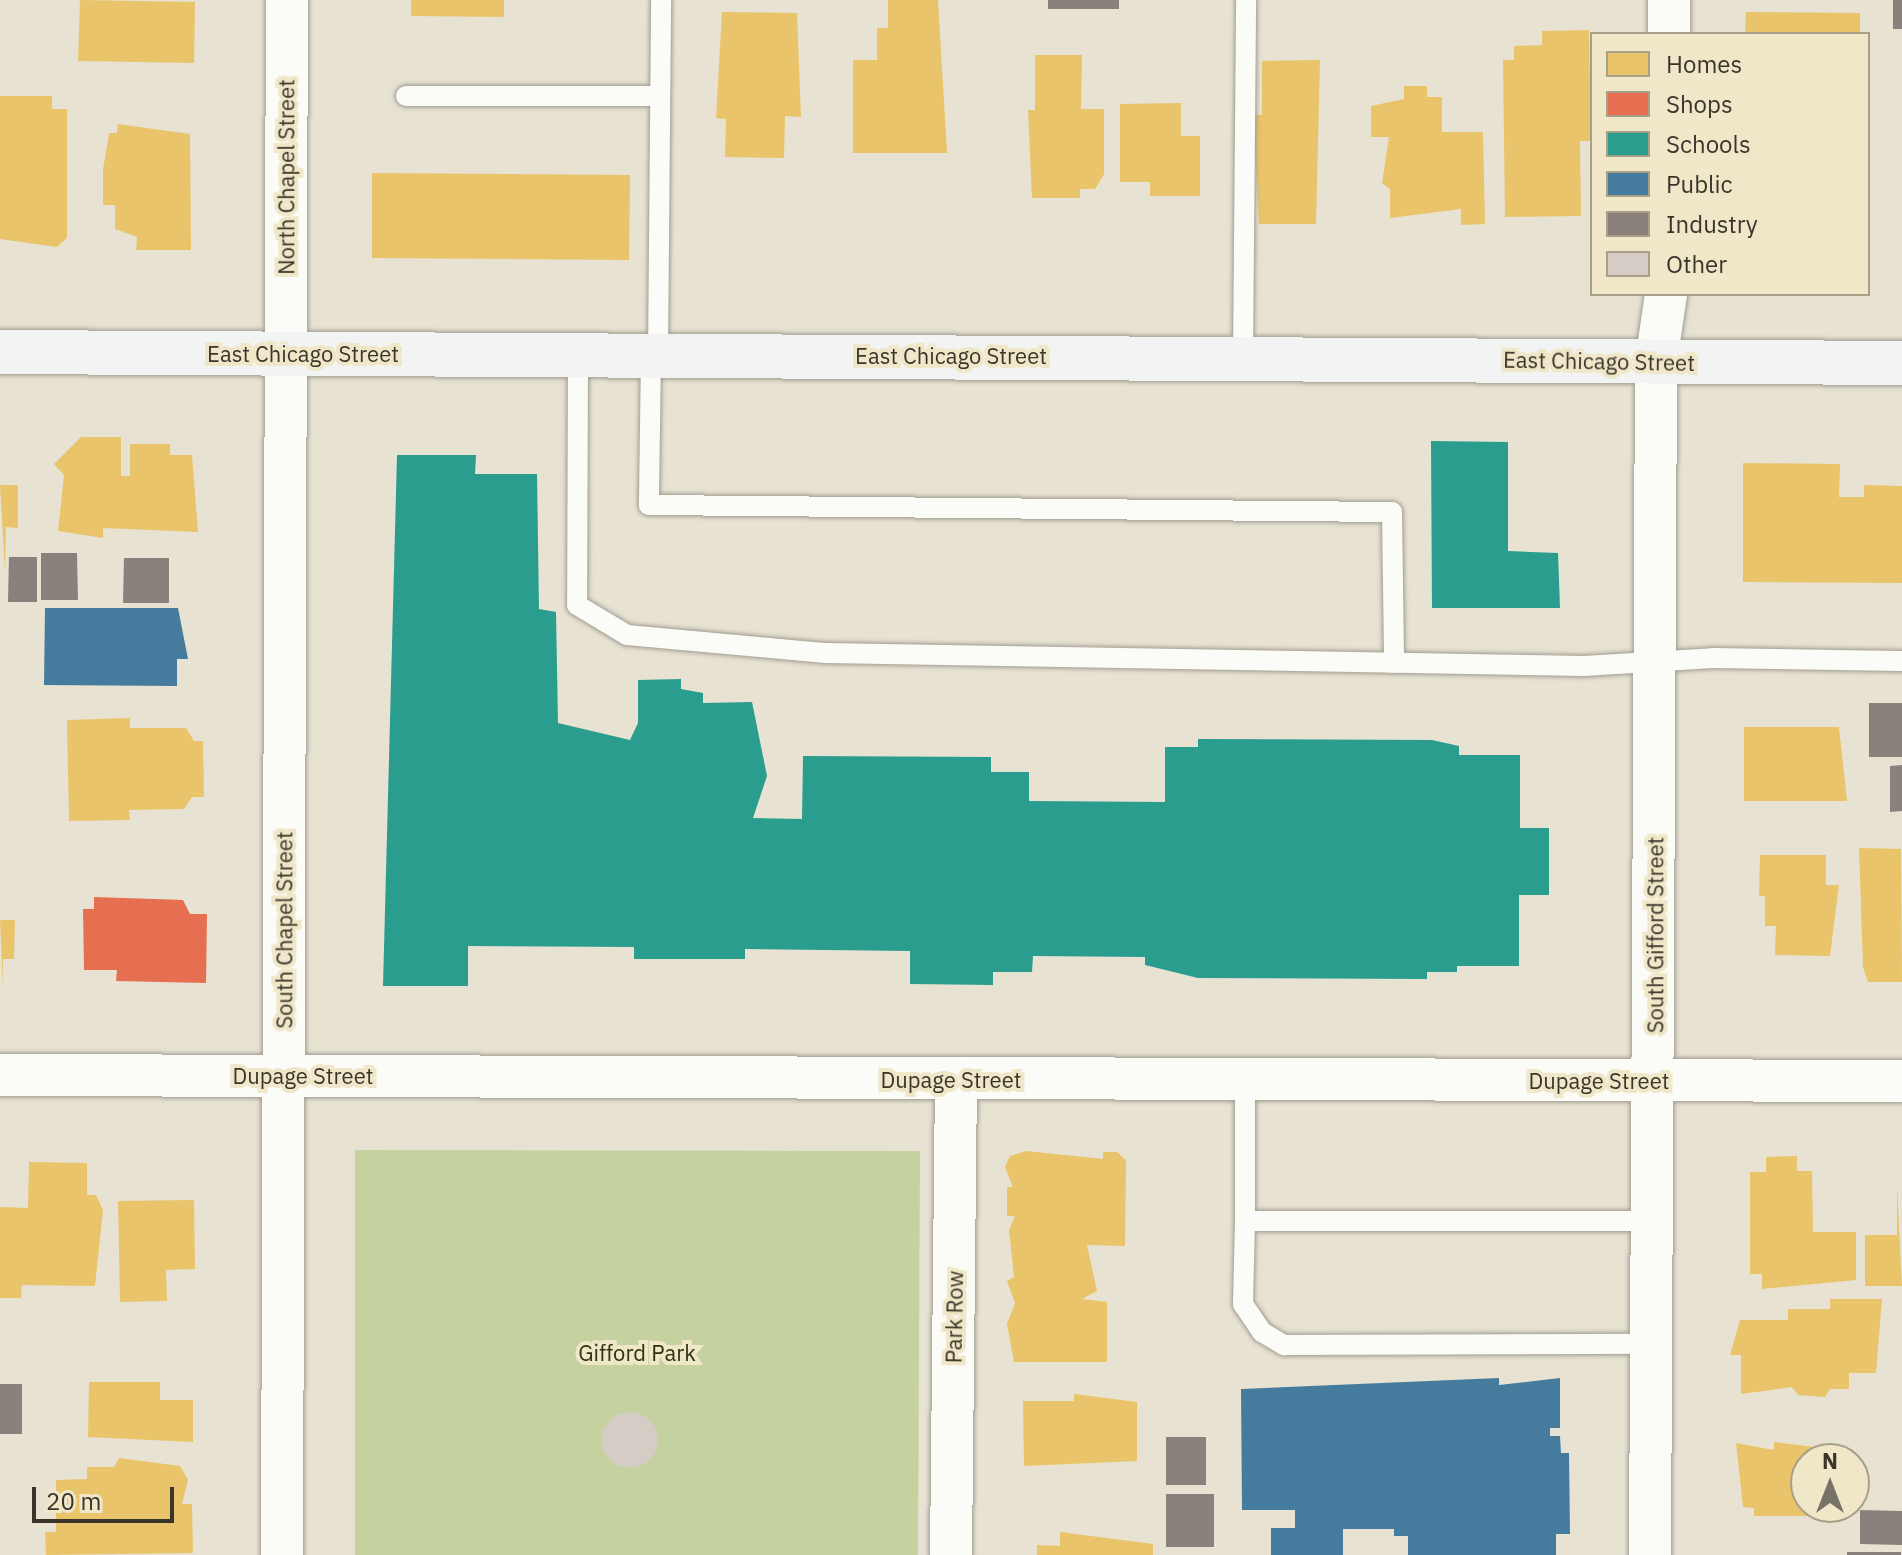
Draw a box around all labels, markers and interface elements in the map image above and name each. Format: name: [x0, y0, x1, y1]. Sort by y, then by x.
legend: [1590, 32, 1870, 296]
text: Homes: [1666, 48, 1742, 80]
street label: North Chapel Street: [273, 79, 299, 275]
text: Shops: [1666, 88, 1733, 120]
text: Schools: [1666, 128, 1751, 160]
text: Public: [1666, 168, 1733, 200]
text: Industry: [1666, 208, 1758, 240]
text: Other: [1666, 248, 1727, 280]
street label: East Chicago Street: [207, 341, 399, 367]
street label: East Chicago Street: [855, 343, 1047, 369]
street label: East Chicago Street: [1503, 346, 1695, 376]
street label: South Chapel Street: [271, 831, 297, 1029]
street label: South Gifford Street: [1642, 837, 1668, 1033]
street label: Dupage Street: [233, 1063, 373, 1089]
street label: Dupage Street: [881, 1067, 1021, 1093]
street label: Dupage Street: [1529, 1068, 1669, 1094]
street label: Park Row: [940, 1270, 968, 1364]
park label: Gifford Park: [578, 1340, 696, 1366]
north arrow: [1790, 1443, 1870, 1523]
text: N: [1822, 1446, 1838, 1475]
scale bar: [36, 1471, 178, 1521]
text: 20 m: [46, 1485, 101, 1517]

